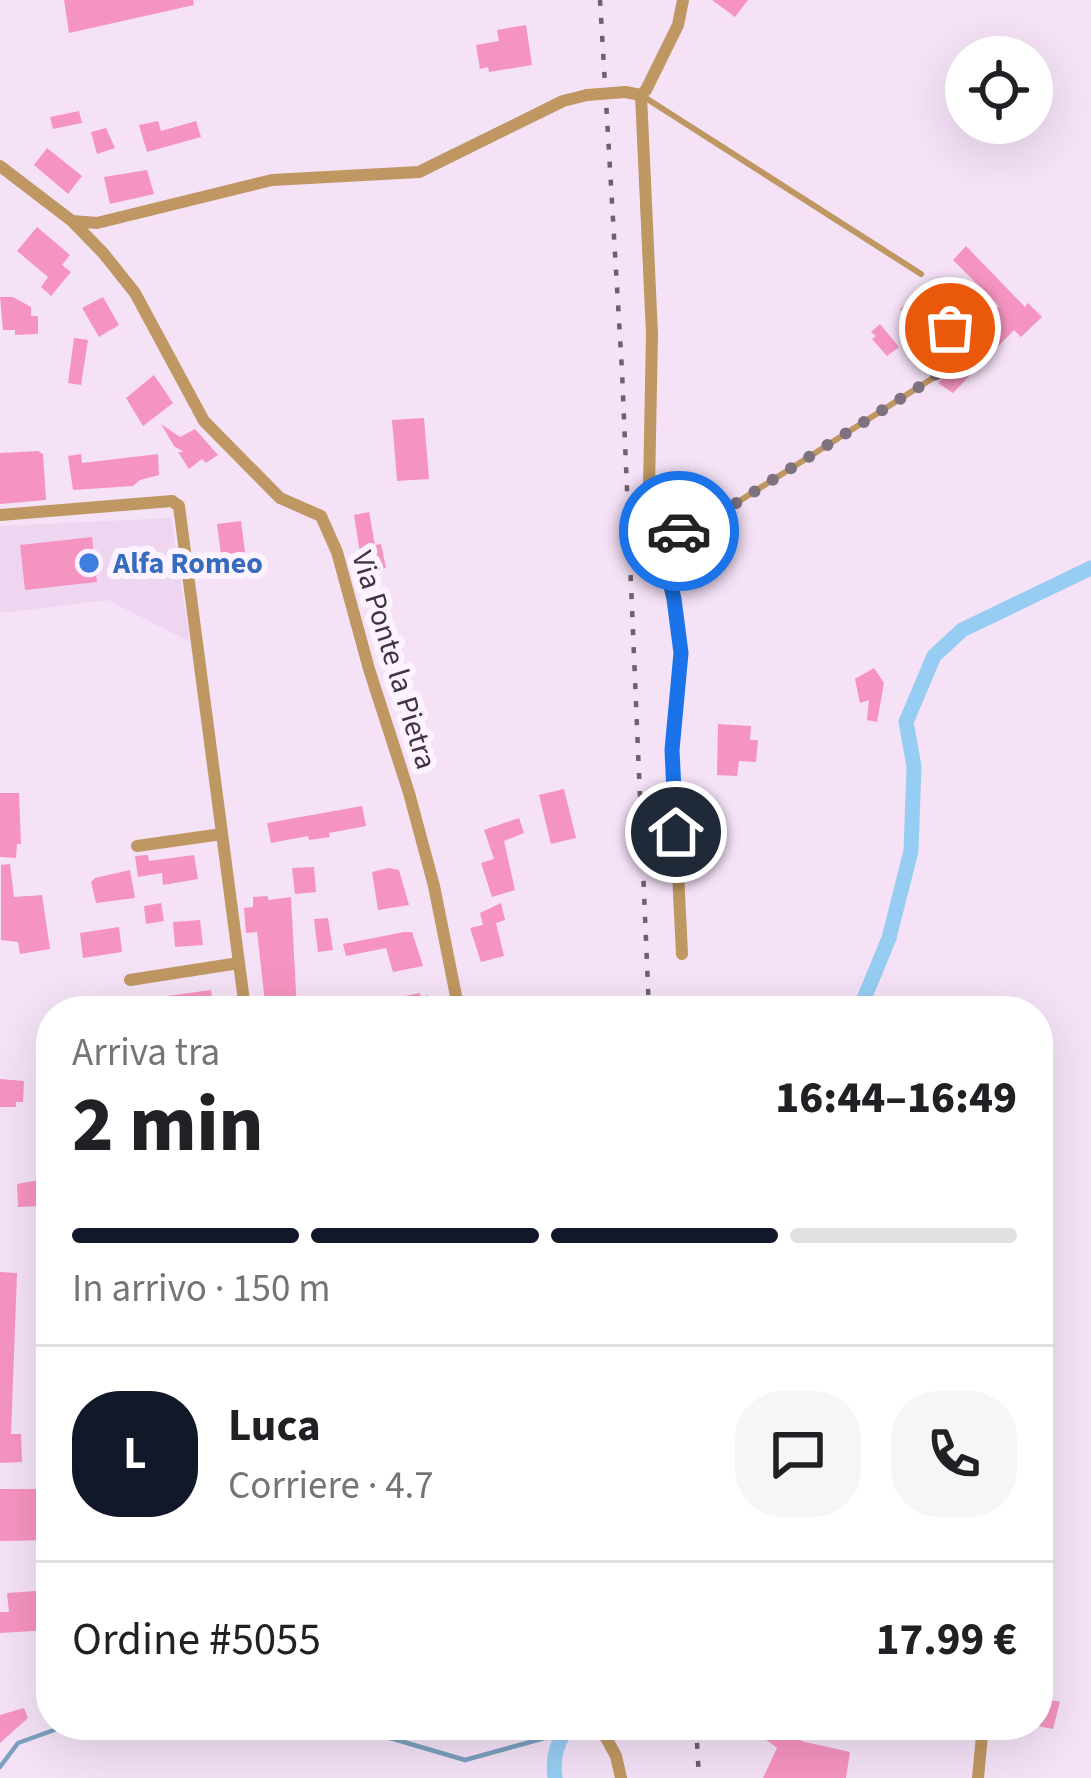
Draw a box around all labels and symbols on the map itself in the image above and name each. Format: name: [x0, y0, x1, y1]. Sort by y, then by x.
pin: [899, 277, 1001, 379]
courier: [619, 471, 739, 591]
place label: Alfa Romeo: [112, 542, 263, 585]
street label: Via Ponte la Pietra: [340, 546, 448, 774]
marker: Alfa Romeo: [76, 550, 102, 576]
pin: [625, 781, 727, 883]

